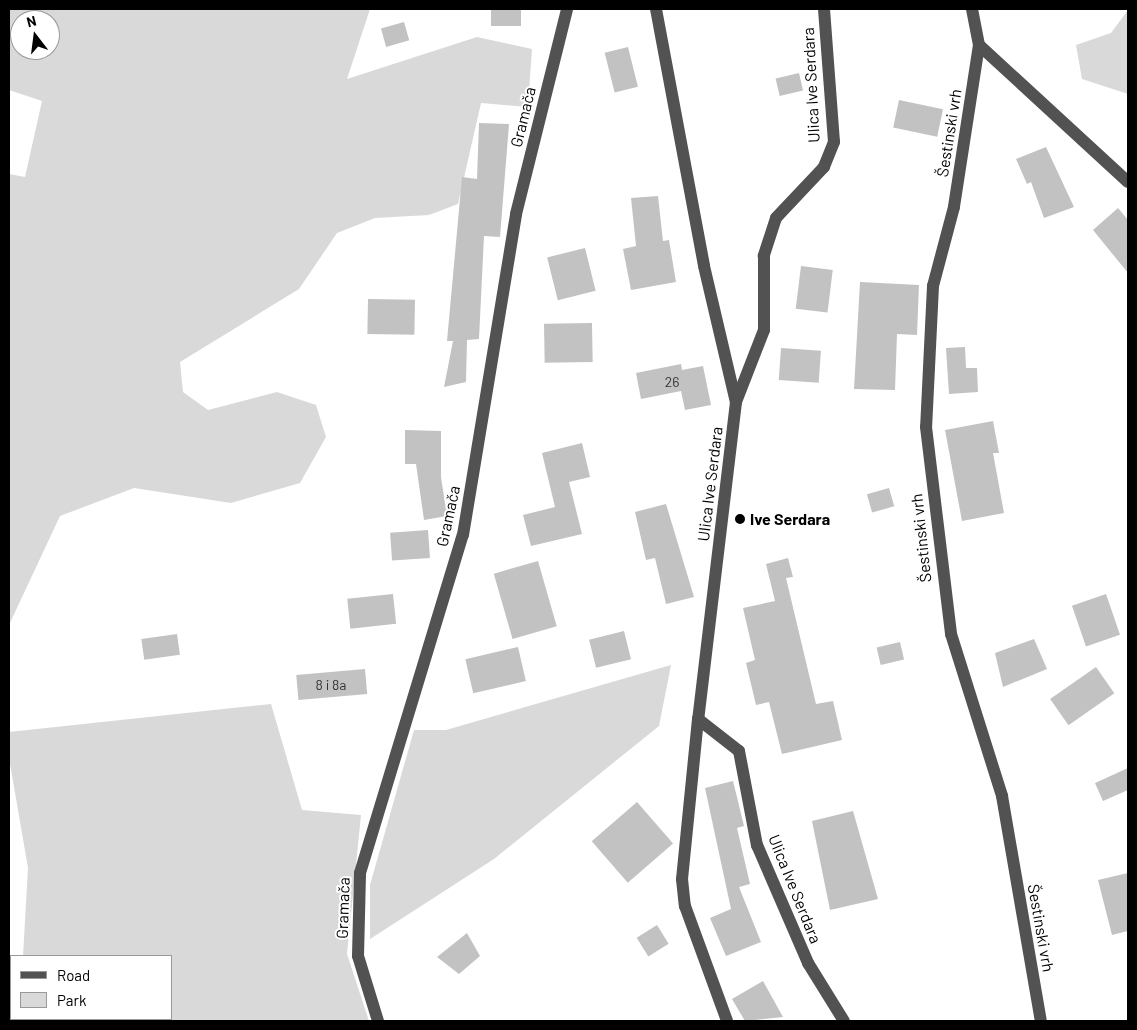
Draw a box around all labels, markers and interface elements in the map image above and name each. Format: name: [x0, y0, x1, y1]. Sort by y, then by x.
north arrow: [10, 10, 60, 60]
text: N: [25, 12, 38, 30]
street label: Ulica Ive Serdara: [798, 27, 824, 143]
street label: Gramača: [506, 85, 540, 149]
street label: Šestinski vrh: [933, 88, 965, 178]
house number: 26: [665, 374, 679, 390]
street label: Ulica Ive Serdara: [693, 426, 727, 542]
street label: Gramača: [432, 484, 464, 548]
street label: Šestinski vrh: [907, 493, 935, 583]
place label: Ive Serdara: [750, 509, 830, 529]
marker: Ive Serdara: [734, 513, 746, 525]
house number: 8 i 8a: [316, 677, 346, 693]
street label: Ulica Ive Serdara: [764, 832, 826, 946]
street label: Gramača: [332, 877, 354, 939]
street label: Šestinski vrh: [1024, 883, 1058, 973]
legend: [10, 955, 172, 1020]
text: Road: [57, 966, 90, 984]
text: Park: [57, 991, 86, 1009]

